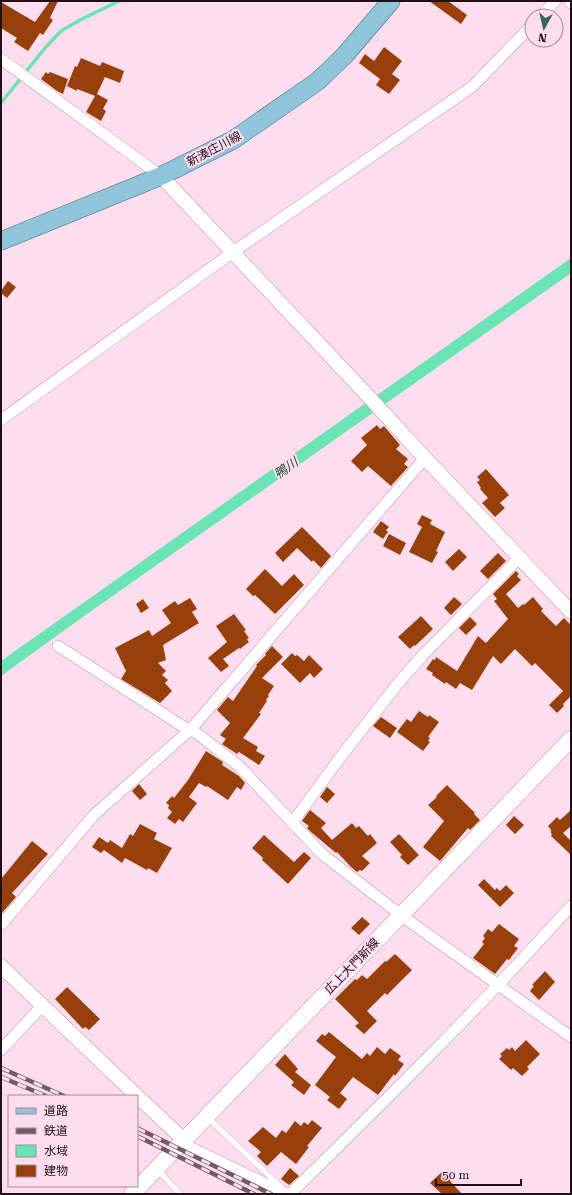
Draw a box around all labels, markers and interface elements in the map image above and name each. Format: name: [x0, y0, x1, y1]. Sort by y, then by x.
north arrow: [524, 8, 564, 48]
text: N: [537, 30, 548, 44]
street label: 新湊庄川線: [184, 129, 244, 169]
water label: 鴨川: [271, 453, 303, 482]
street label: 広上大門新線: [322, 935, 382, 997]
legend: [8, 1095, 138, 1187]
text: 道路: [44, 1104, 68, 1118]
text: 鉄道: [44, 1124, 68, 1138]
text: 水域: [44, 1144, 68, 1158]
scale bar: [436, 1161, 521, 1187]
text: 建物: [44, 1164, 68, 1178]
text: 50 m: [442, 1168, 469, 1182]

